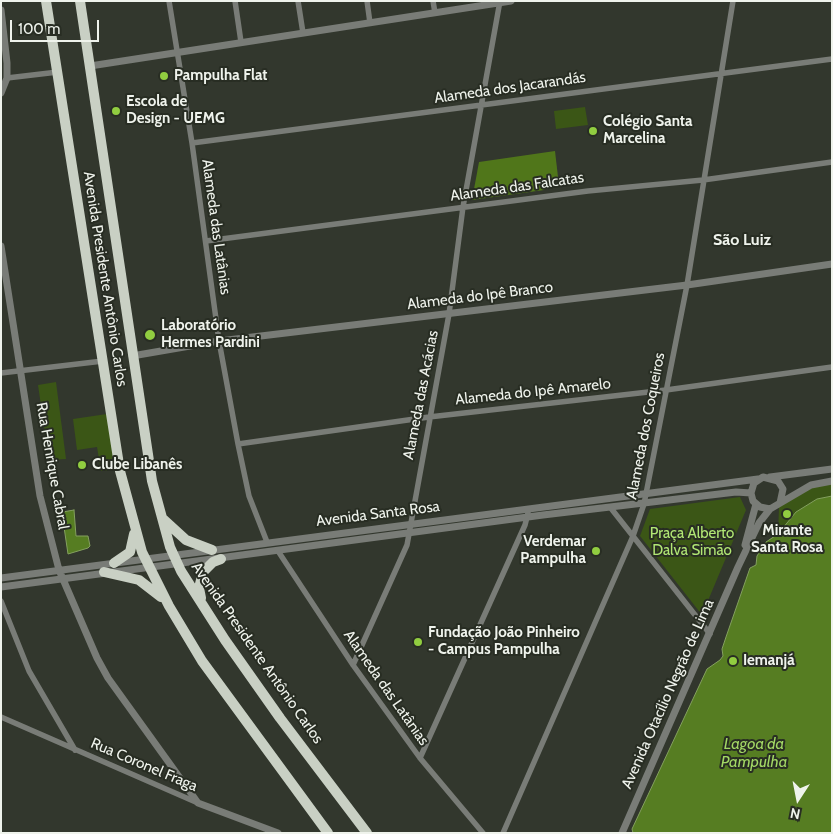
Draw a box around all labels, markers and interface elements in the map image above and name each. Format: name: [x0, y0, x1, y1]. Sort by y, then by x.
scale bar: [12, 10, 101, 42]
text: 100 m: [18, 20, 60, 38]
place label: Pampulha Flat: [174, 67, 267, 85]
street label: Alameda dos Jacarandás: [433, 68, 587, 108]
marker: Pampulha Flat: [158, 70, 170, 82]
place label: Escola de Design - UEMG: [126, 93, 225, 128]
marker: Escola de Design - UEMG: [110, 105, 122, 117]
place label: Colégio Santa Marcelina: [603, 113, 693, 148]
marker: Colégio Santa Marcelina: [587, 125, 599, 137]
street label: Alameda das Latânias: [198, 158, 234, 296]
street label: Alameda das Falcatas: [449, 169, 585, 205]
street label: Avenida Presidente Antônio Carlos: [79, 170, 131, 388]
district label: São Luiz: [713, 230, 771, 250]
street label: Alameda do Ipê Branco: [406, 278, 554, 314]
place label: Laboratório Hermes Pardini: [161, 317, 260, 352]
marker: Laboratório Hermes Pardini: [143, 328, 157, 342]
street label: Alameda das Acácias: [400, 329, 442, 461]
street label: Alameda dos Coqueiros: [623, 351, 669, 501]
street label: Alameda do Ipê Amarelo: [454, 375, 612, 409]
street label: Rua Henrique Cabral: [32, 401, 72, 531]
place label: Clube Libanês: [92, 456, 182, 474]
marker: Clube Libanês: [76, 459, 88, 471]
street label: Avenida Santa Rosa: [315, 497, 441, 531]
marker: Mirante Santa Rosa: [781, 508, 793, 520]
place label: Mirante Santa Rosa: [751, 522, 823, 557]
park label: Praça Alberto Dalva Simão: [650, 525, 734, 560]
place label: Verdemar Pampulha: [520, 533, 586, 568]
marker: Verdemar Pampulha: [590, 545, 602, 557]
street label: Avenida Presidente Antônio Carlos: [187, 559, 327, 747]
street label: Avenida Otacílio Negrão de Lima: [618, 596, 718, 792]
place label: Fundação João Pinheiro - Campus Pampulha: [428, 624, 580, 659]
street label: Alameda das Latânias: [339, 627, 433, 749]
marker: Fundação João Pinheiro - Campus Pampulha: [412, 636, 424, 648]
place label: Iemanjá: [743, 652, 795, 670]
marker: Iemanjá: [727, 655, 739, 667]
street label: Rua Coronel Fraga: [88, 734, 200, 796]
water label: Lagoa da Pampulha: [721, 734, 787, 772]
north arrow: [773, 774, 823, 824]
text: N: [789, 804, 802, 824]

